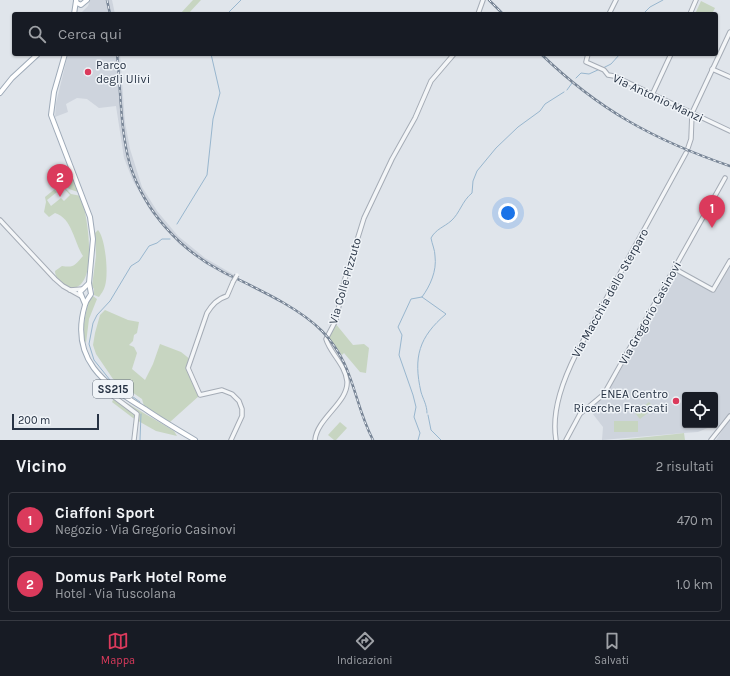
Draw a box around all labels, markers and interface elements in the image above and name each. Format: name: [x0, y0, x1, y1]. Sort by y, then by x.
search box: [12, 12, 718, 56]
icon: search: [26, 23, 48, 45]
text: Cerca qui: [58, 25, 122, 43]
place label: Parco degli Ulivi: [96, 58, 150, 86]
marker: Parco degli Ulivi: [83, 67, 93, 77]
street label: Via Antonio Manzi: [610, 71, 706, 125]
pin: 2: [47, 164, 73, 197]
pin: 1: [699, 195, 725, 228]
your location: [498, 203, 518, 223]
street label: Via Macchia dello Sterparo: [569, 226, 651, 360]
street label: Via Colle Pizzuto: [326, 236, 364, 326]
street label: Via Gregorio Casinovi: [616, 259, 684, 367]
road number: SS215: [93, 380, 133, 398]
place label: ENEA Centro Ricerche Frascati: [574, 387, 668, 415]
map controls: [682, 392, 718, 428]
button: locate: [682, 392, 718, 428]
marker: ENEA Centro Ricerche Frascati: [671, 396, 681, 406]
scale bar: [12, 412, 99, 431]
text: 200 m: [18, 414, 50, 427]
text: Vicino: [16, 456, 67, 476]
text: 2 risultati: [656, 459, 714, 474]
text: Ciaffoni Sport: [55, 504, 155, 522]
text: 1: [28, 513, 32, 528]
text: 470 m: [677, 513, 713, 528]
text: Negozio · Via Gregorio Casinovi: [55, 522, 236, 537]
text: Domus Park Hotel Rome: [55, 568, 227, 586]
text: 2: [26, 577, 34, 592]
text: 1.0 km: [676, 577, 713, 592]
text: Hotel · Via Tuscolana: [55, 586, 176, 601]
tab: Mappa: [101, 630, 135, 667]
tab: Indicazioni: [337, 630, 393, 667]
tab: Salvati: [594, 630, 629, 667]

